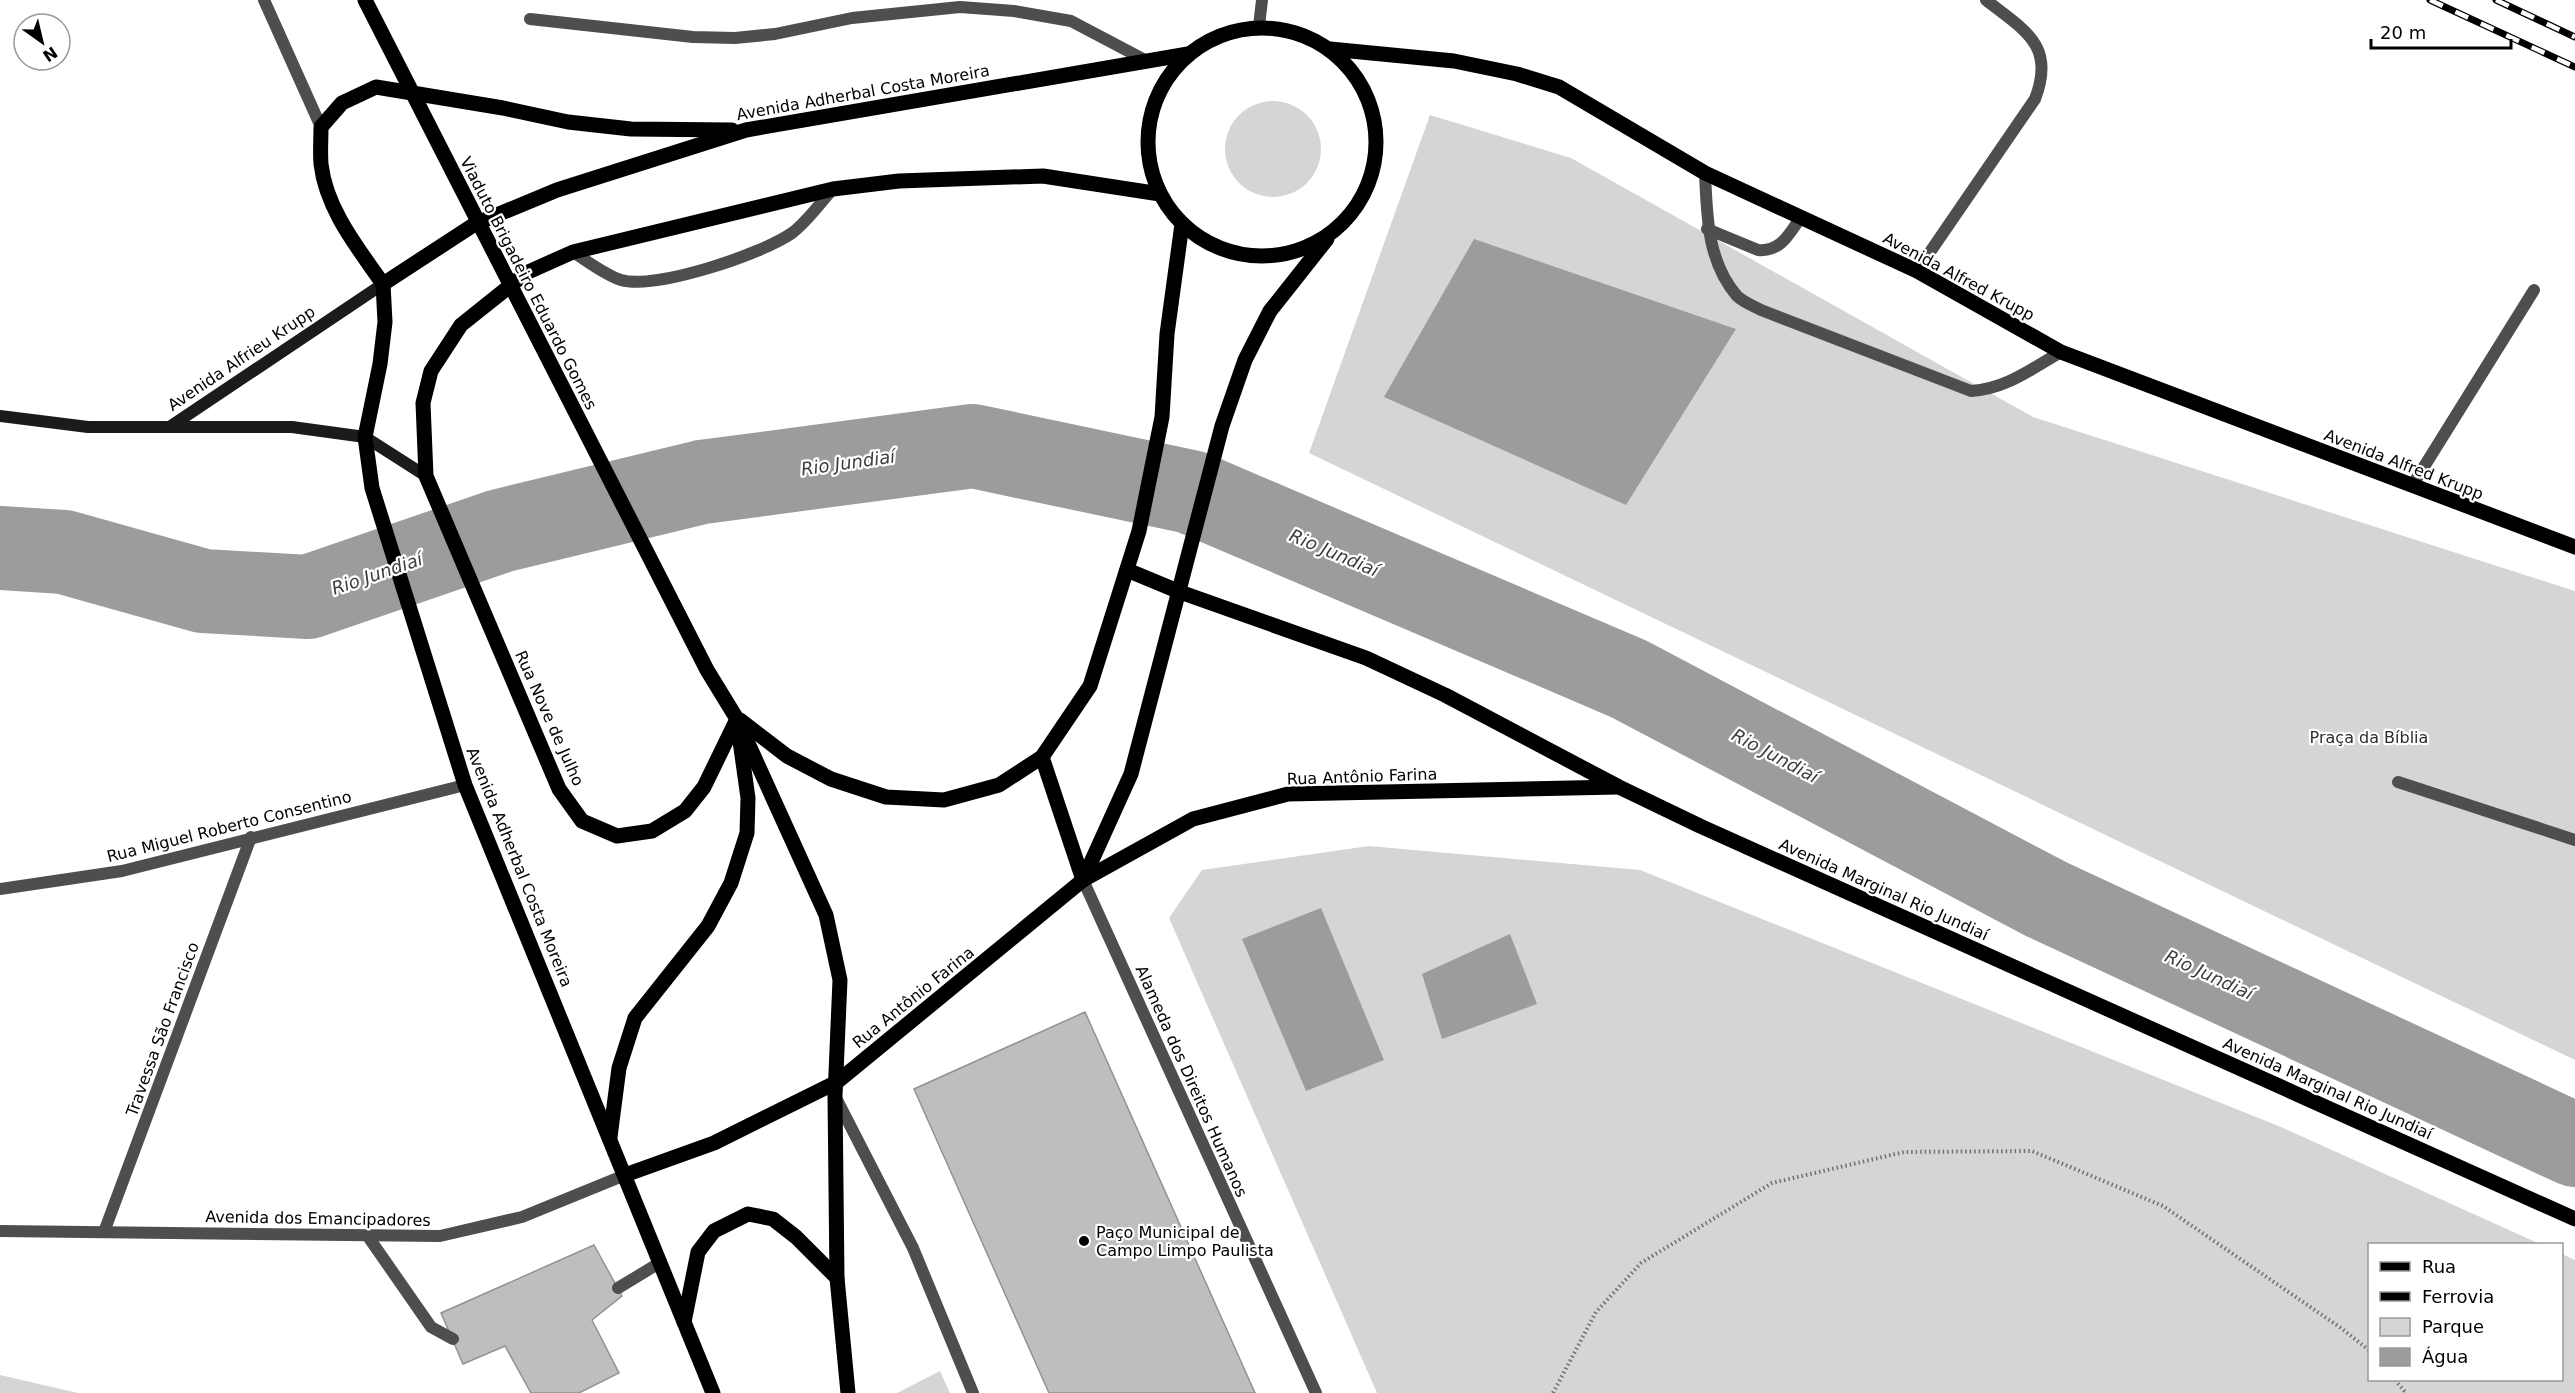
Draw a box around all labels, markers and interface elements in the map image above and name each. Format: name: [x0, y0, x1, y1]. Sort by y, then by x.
north arrow: [12, 12, 72, 72]
scale bar: [2371, 12, 2510, 50]
text: 20 m: [2380, 22, 2426, 43]
text: N: [39, 42, 61, 66]
street label: Avenida Adherbal Costa Moreira: [735, 61, 991, 124]
street label: Viaduto Brigadeiro Eduardo Gomes: [456, 154, 601, 413]
street label: Avenida Alfred Krupp: [1880, 228, 2038, 324]
street label: Avenida Alfrieu Krupp: [164, 302, 319, 415]
street label: Avenida Alfred Krupp: [2322, 425, 2486, 504]
water label: Rio Jundiaí: [800, 445, 899, 480]
water label: Rio Jundiaí: [1286, 524, 1385, 582]
water label: Rio Jundiaí: [329, 547, 428, 599]
street label: Rua Nove de Julho: [511, 648, 588, 789]
water label: Rio Jundiaí: [1728, 724, 1825, 788]
park label: Praça da Bíblia: [2310, 728, 2428, 747]
street label: Avenida Adherbal Costa Moreira: [463, 745, 576, 990]
street label: Rua Antônio Farina: [1286, 764, 1438, 789]
street label: Rua Miguel Roberto Consentino: [105, 787, 353, 866]
street label: Avenida Marginal Rio Jundiaí: [1776, 835, 1992, 945]
street label: Travessa São Francisco: [122, 939, 203, 1120]
street label: Rua Antônio Farina: [849, 943, 978, 1052]
water label: Rio Jundiaí: [2162, 945, 2259, 1005]
street label: Alameda dos Direitos Humanos: [1132, 962, 1251, 1200]
street label: Avenida Marginal Rio Jundiaí: [2220, 1034, 2436, 1144]
street label: Avenida dos Emancipadores: [205, 1207, 431, 1230]
place label: Paço Municipal de Campo Limpo Paulista: [1096, 1223, 1274, 1260]
marker: Paço Municipal de Campo Limpo Paulista: [1077, 1234, 1091, 1248]
legend: [2368, 1243, 2563, 1381]
text: Rua: [2422, 1256, 2456, 1277]
text: Ferrovia: [2422, 1286, 2494, 1307]
text: Parque: [2422, 1316, 2484, 1337]
text: Água: [2422, 1346, 2468, 1367]

